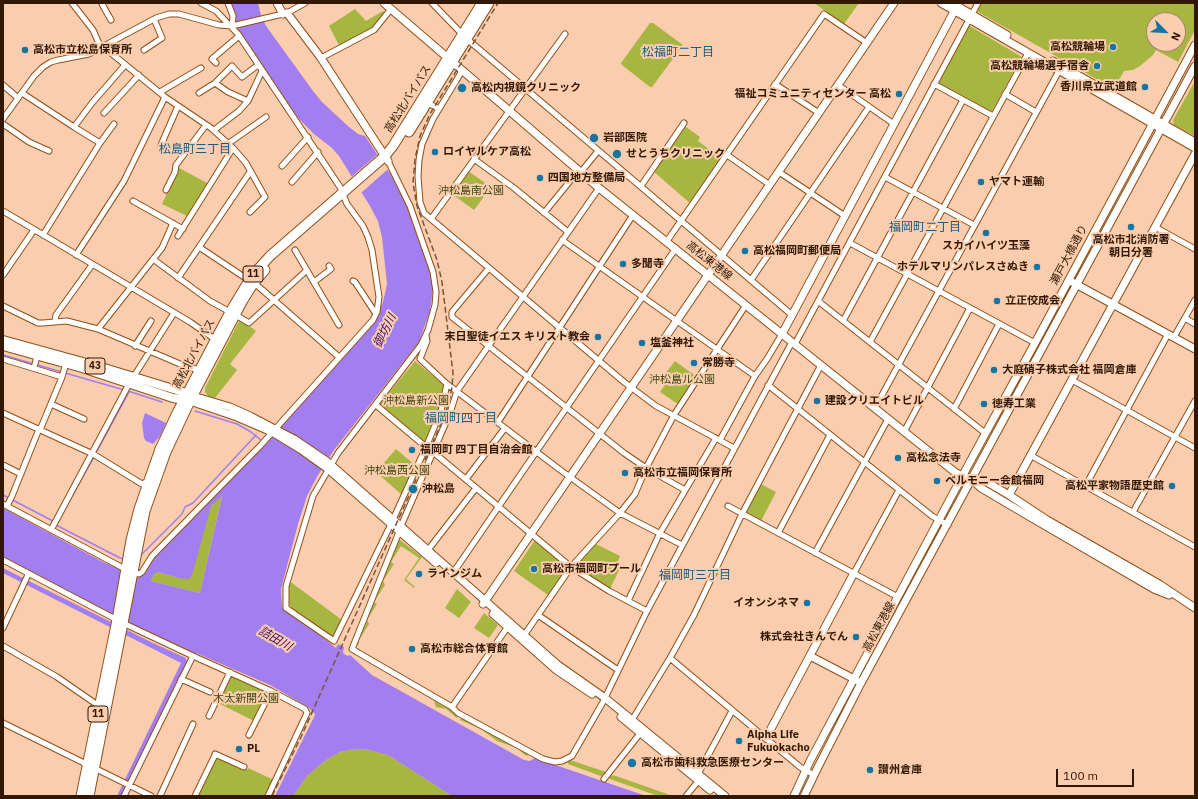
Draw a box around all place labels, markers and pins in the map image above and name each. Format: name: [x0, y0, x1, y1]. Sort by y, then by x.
place label: 高松競輪場: [1050, 40, 1105, 54]
marker: 高松競輪場: [1108, 42, 1118, 52]
place label: 高松市立松島保育所: [33, 43, 132, 57]
marker: 高松市立松島保育所: [20, 45, 30, 55]
place label: 高松競輪場選手宿舎: [990, 59, 1089, 73]
marker: 高松競輪場選手宿舎: [1092, 61, 1102, 71]
place label: 香川県立武道館: [1060, 80, 1137, 94]
place label: 高松内視鏡クリニック: [471, 81, 581, 95]
marker: 高松内視鏡クリニック: [456, 82, 468, 94]
marker: 香川県立武道館: [1140, 82, 1150, 92]
place label: 福祉コミュニティセンター 高松: [734, 87, 891, 101]
marker: 福祉コミュニティセンター 高松: [894, 89, 904, 99]
place label: 岩部医院: [603, 131, 647, 145]
marker: 岩部医院: [588, 132, 600, 144]
place label: ロイヤルケア高松: [443, 145, 531, 159]
marker: ロイヤルケア高松: [430, 147, 440, 157]
place label: せとうちクリニック: [626, 147, 725, 161]
marker: せとうちクリニック: [611, 148, 623, 160]
place label: 四国地方整備局: [548, 171, 625, 185]
marker: 四国地方整備局: [535, 173, 545, 183]
place label: ヤマト運輸: [989, 175, 1044, 189]
marker: ヤマト運輸: [976, 177, 986, 187]
marker: 高松市北消防署 朝日分署: [1126, 222, 1136, 232]
marker: スカイハイツ玉藻: [981, 228, 991, 238]
place label: 高松市北消防署 朝日分署: [1093, 233, 1169, 259]
place label: スカイハイツ玉藻: [942, 239, 1030, 253]
place label: 高松福岡町郵便局: [753, 244, 841, 258]
marker: 高松福岡町郵便局: [740, 246, 750, 256]
place label: 多聞寺: [631, 257, 664, 271]
marker: 多聞寺: [618, 259, 628, 269]
place label: ホテルマリンパレスさぬき: [897, 260, 1029, 274]
marker: ホテルマリンパレスさぬき: [1032, 262, 1042, 272]
place label: 立正佼成会: [1005, 294, 1060, 308]
marker: 立正佼成会: [992, 296, 1002, 306]
place label: 末日聖徒イエス キリスト教会: [444, 330, 590, 344]
marker: 末日聖徒イエス キリスト教会: [593, 332, 603, 342]
place label: 塩釜神社: [650, 336, 694, 350]
marker: 塩釜神社: [637, 338, 647, 348]
place label: 常勝寺: [702, 356, 735, 370]
marker: 常勝寺: [689, 358, 699, 368]
place label: 大庭硝子株式会社 福岡倉庫: [1002, 363, 1137, 377]
marker: 大庭硝子株式会社 福岡倉庫: [989, 365, 999, 375]
place label: 建設クリエイトビル: [825, 394, 924, 408]
marker: 建設クリエイトビル: [812, 396, 822, 406]
place label: 徳寿工業: [992, 397, 1036, 411]
marker: 徳寿工業: [979, 399, 989, 409]
place label: 福岡町 四丁目自治会館: [420, 443, 533, 457]
marker: 福岡町 四丁目自治会館: [407, 445, 417, 455]
place label: 高松念法寺: [906, 451, 961, 465]
marker: 高松念法寺: [893, 453, 903, 463]
place label: 高松市立福岡保育所: [633, 466, 732, 480]
marker: 高松市立福岡保育所: [620, 468, 630, 478]
place label: ベルモニー会館福岡: [945, 474, 1044, 488]
marker: ベルモニー会館福岡: [932, 476, 942, 486]
place label: 高松平家物語歴史館: [1065, 479, 1164, 493]
marker: 高松平家物語歴史館: [1167, 481, 1177, 491]
place label: 沖松島: [422, 482, 455, 496]
marker: 沖松島: [407, 483, 419, 495]
place label: 高松市福岡町プール: [542, 562, 641, 576]
marker: 高松市福岡町プール: [529, 564, 539, 574]
place label: ラインジム: [427, 567, 482, 581]
marker: ラインジム: [414, 569, 424, 579]
place label: イオンシネマ: [733, 596, 799, 610]
marker: イオンシネマ: [802, 598, 812, 608]
place label: 株式会社きんでん: [760, 630, 848, 644]
marker: 株式会社きんでん: [851, 632, 861, 642]
place label: 高松市総合体育館: [420, 642, 508, 656]
marker: 高松市総合体育館: [407, 644, 417, 654]
place label: Alpha Life Fukuokacho: [747, 728, 810, 754]
marker: Alpha Life Fukuokacho: [734, 736, 744, 746]
place label: PL: [247, 742, 260, 756]
marker: PL: [234, 744, 244, 754]
place label: 高松市歯科救急医療センター: [641, 756, 784, 770]
marker: 高松市歯科救急医療センター: [626, 757, 638, 769]
place label: 讃州倉庫: [878, 763, 922, 777]
marker: 讃州倉庫: [865, 765, 875, 775]

